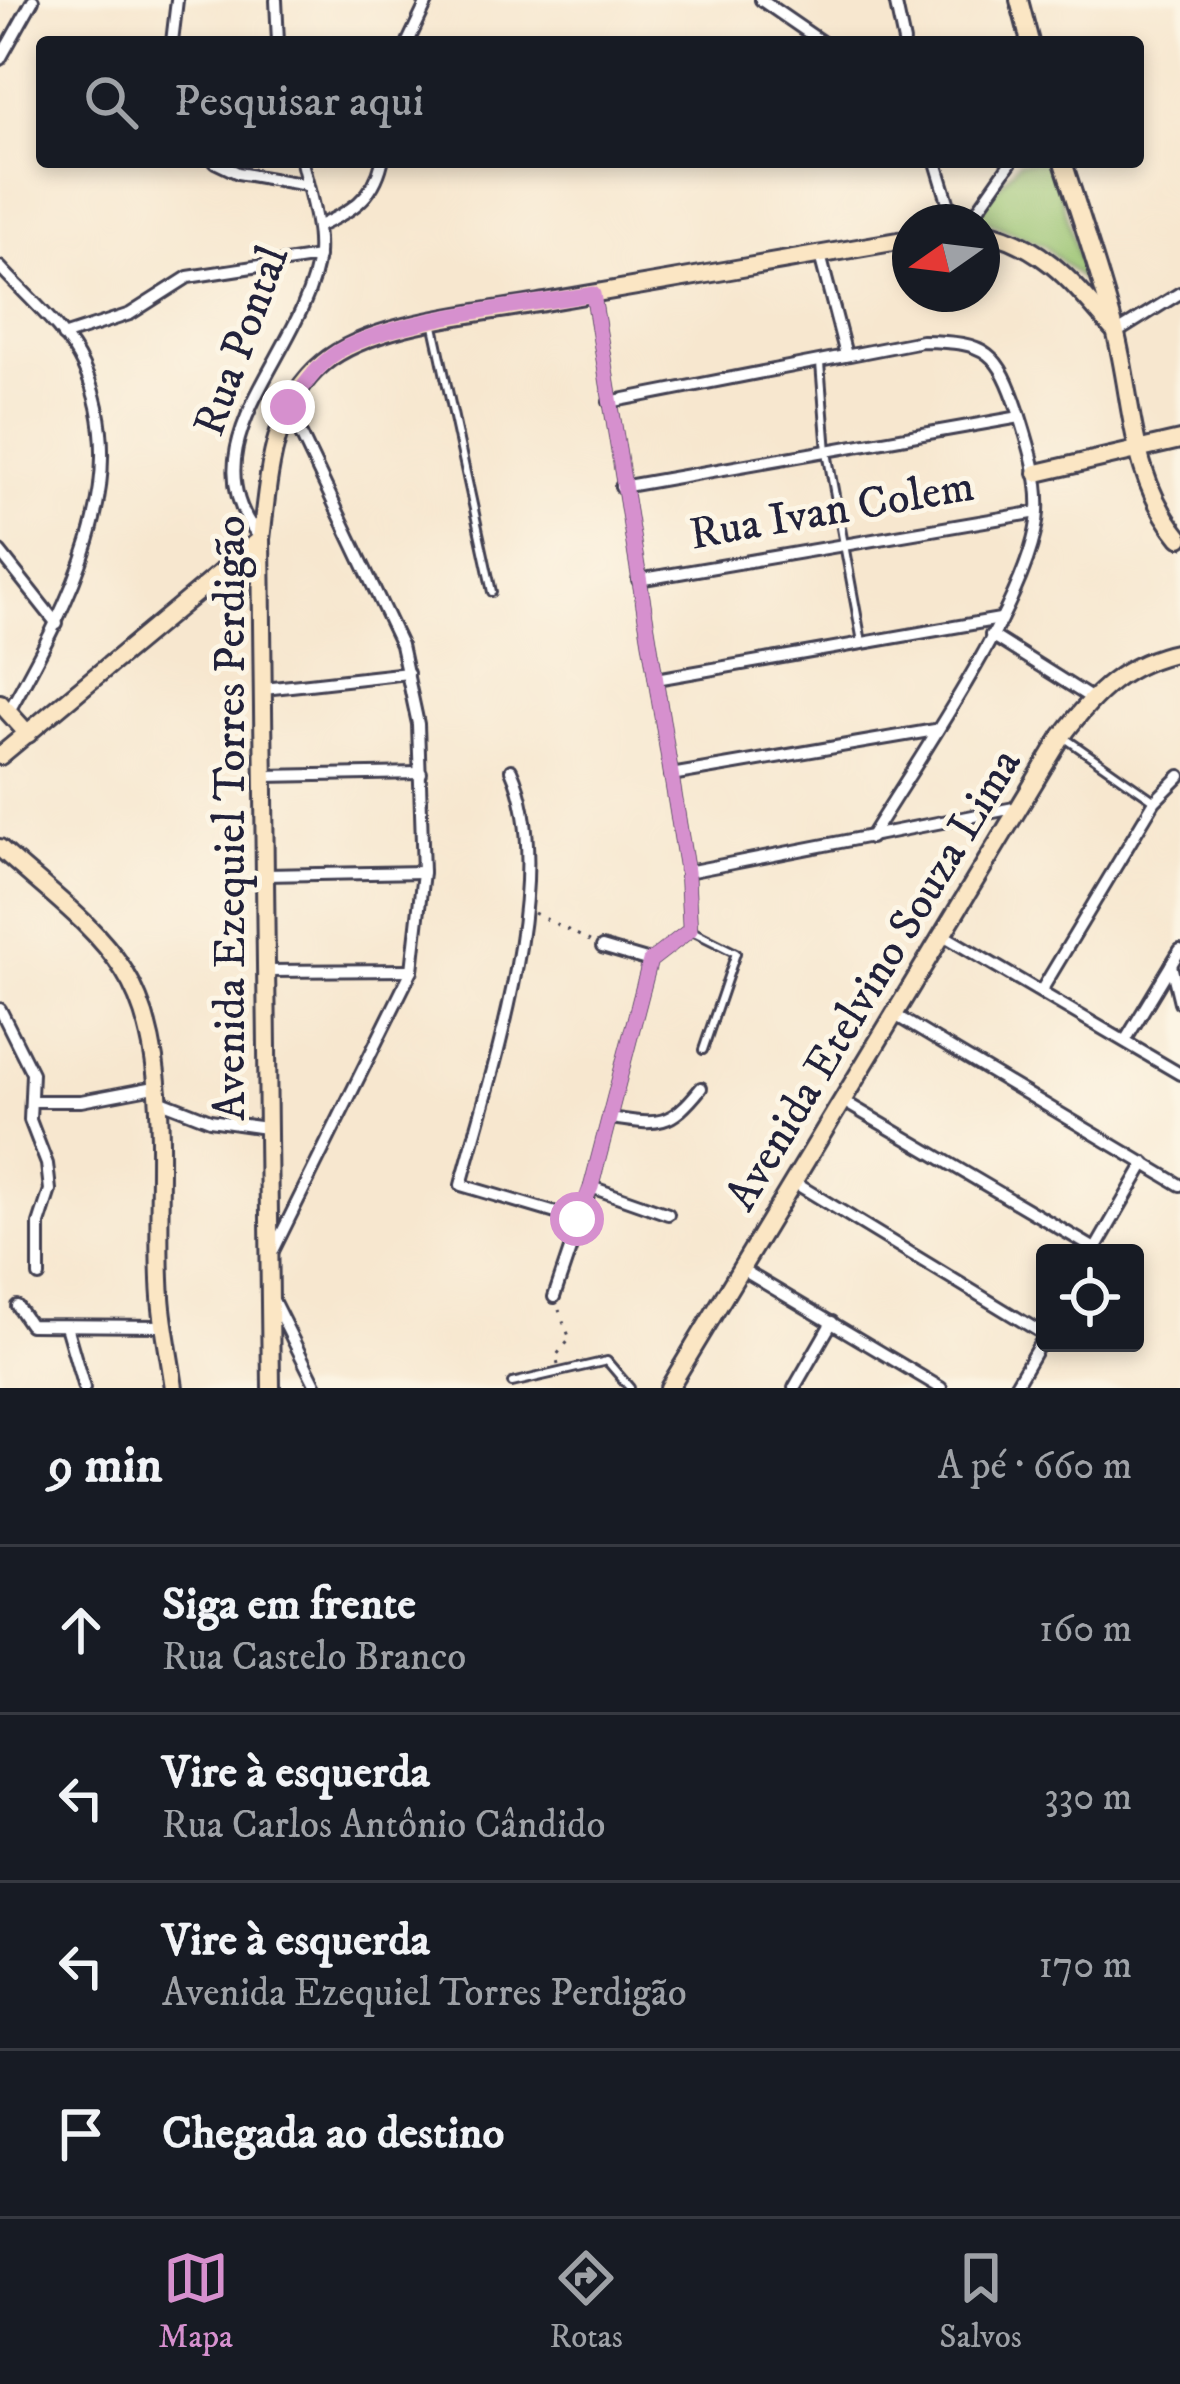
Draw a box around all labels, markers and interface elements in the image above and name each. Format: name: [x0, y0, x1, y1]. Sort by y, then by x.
search box: [36, 36, 1144, 168]
icon: search: [78, 69, 144, 135]
text: Pesquisar aqui: [174, 74, 424, 130]
north arrow: [892, 204, 1000, 312]
street label: Rua Pontal: [182, 238, 302, 444]
route end: [261, 380, 315, 434]
street label: Rua Ivan Colem: [685, 458, 979, 564]
street label: Avenida Ezequiel Torres Perdigão: [203, 515, 259, 1121]
street label: Avenida Etelvino Souza Lima: [714, 739, 1034, 1221]
route start: [550, 1192, 604, 1246]
map controls: [1036, 1244, 1144, 1352]
button: locate: [1036, 1244, 1144, 1352]
text: 9 min: [48, 1434, 163, 1498]
text: A pé · 660 m: [938, 1442, 1132, 1491]
text: Siga em frente: [162, 1577, 416, 1633]
icon: ahead: [48, 1597, 114, 1663]
text: 160 m: [1039, 1605, 1132, 1654]
text: Rua Castelo Branco: [162, 1633, 466, 1682]
text: Vire à esquerda: [162, 1745, 430, 1801]
icon: left: [48, 1765, 114, 1831]
text: 330 m: [1044, 1773, 1132, 1822]
text: Rua Carlos Antônio Cândido: [162, 1801, 605, 1850]
text: Vire à esquerda: [162, 1913, 430, 1969]
icon: left: [48, 1933, 114, 1999]
text: 170 m: [1038, 1941, 1132, 1990]
text: Avenida Ezequiel Torres Perdigão: [162, 1969, 687, 2018]
icon: arrive: [48, 2101, 114, 2167]
text: Chegada ao destino: [162, 2106, 504, 2162]
tab: Mapa: [158, 2245, 233, 2358]
tab: Rotas: [549, 2245, 623, 2358]
tab: Salvos: [939, 2245, 1022, 2358]

